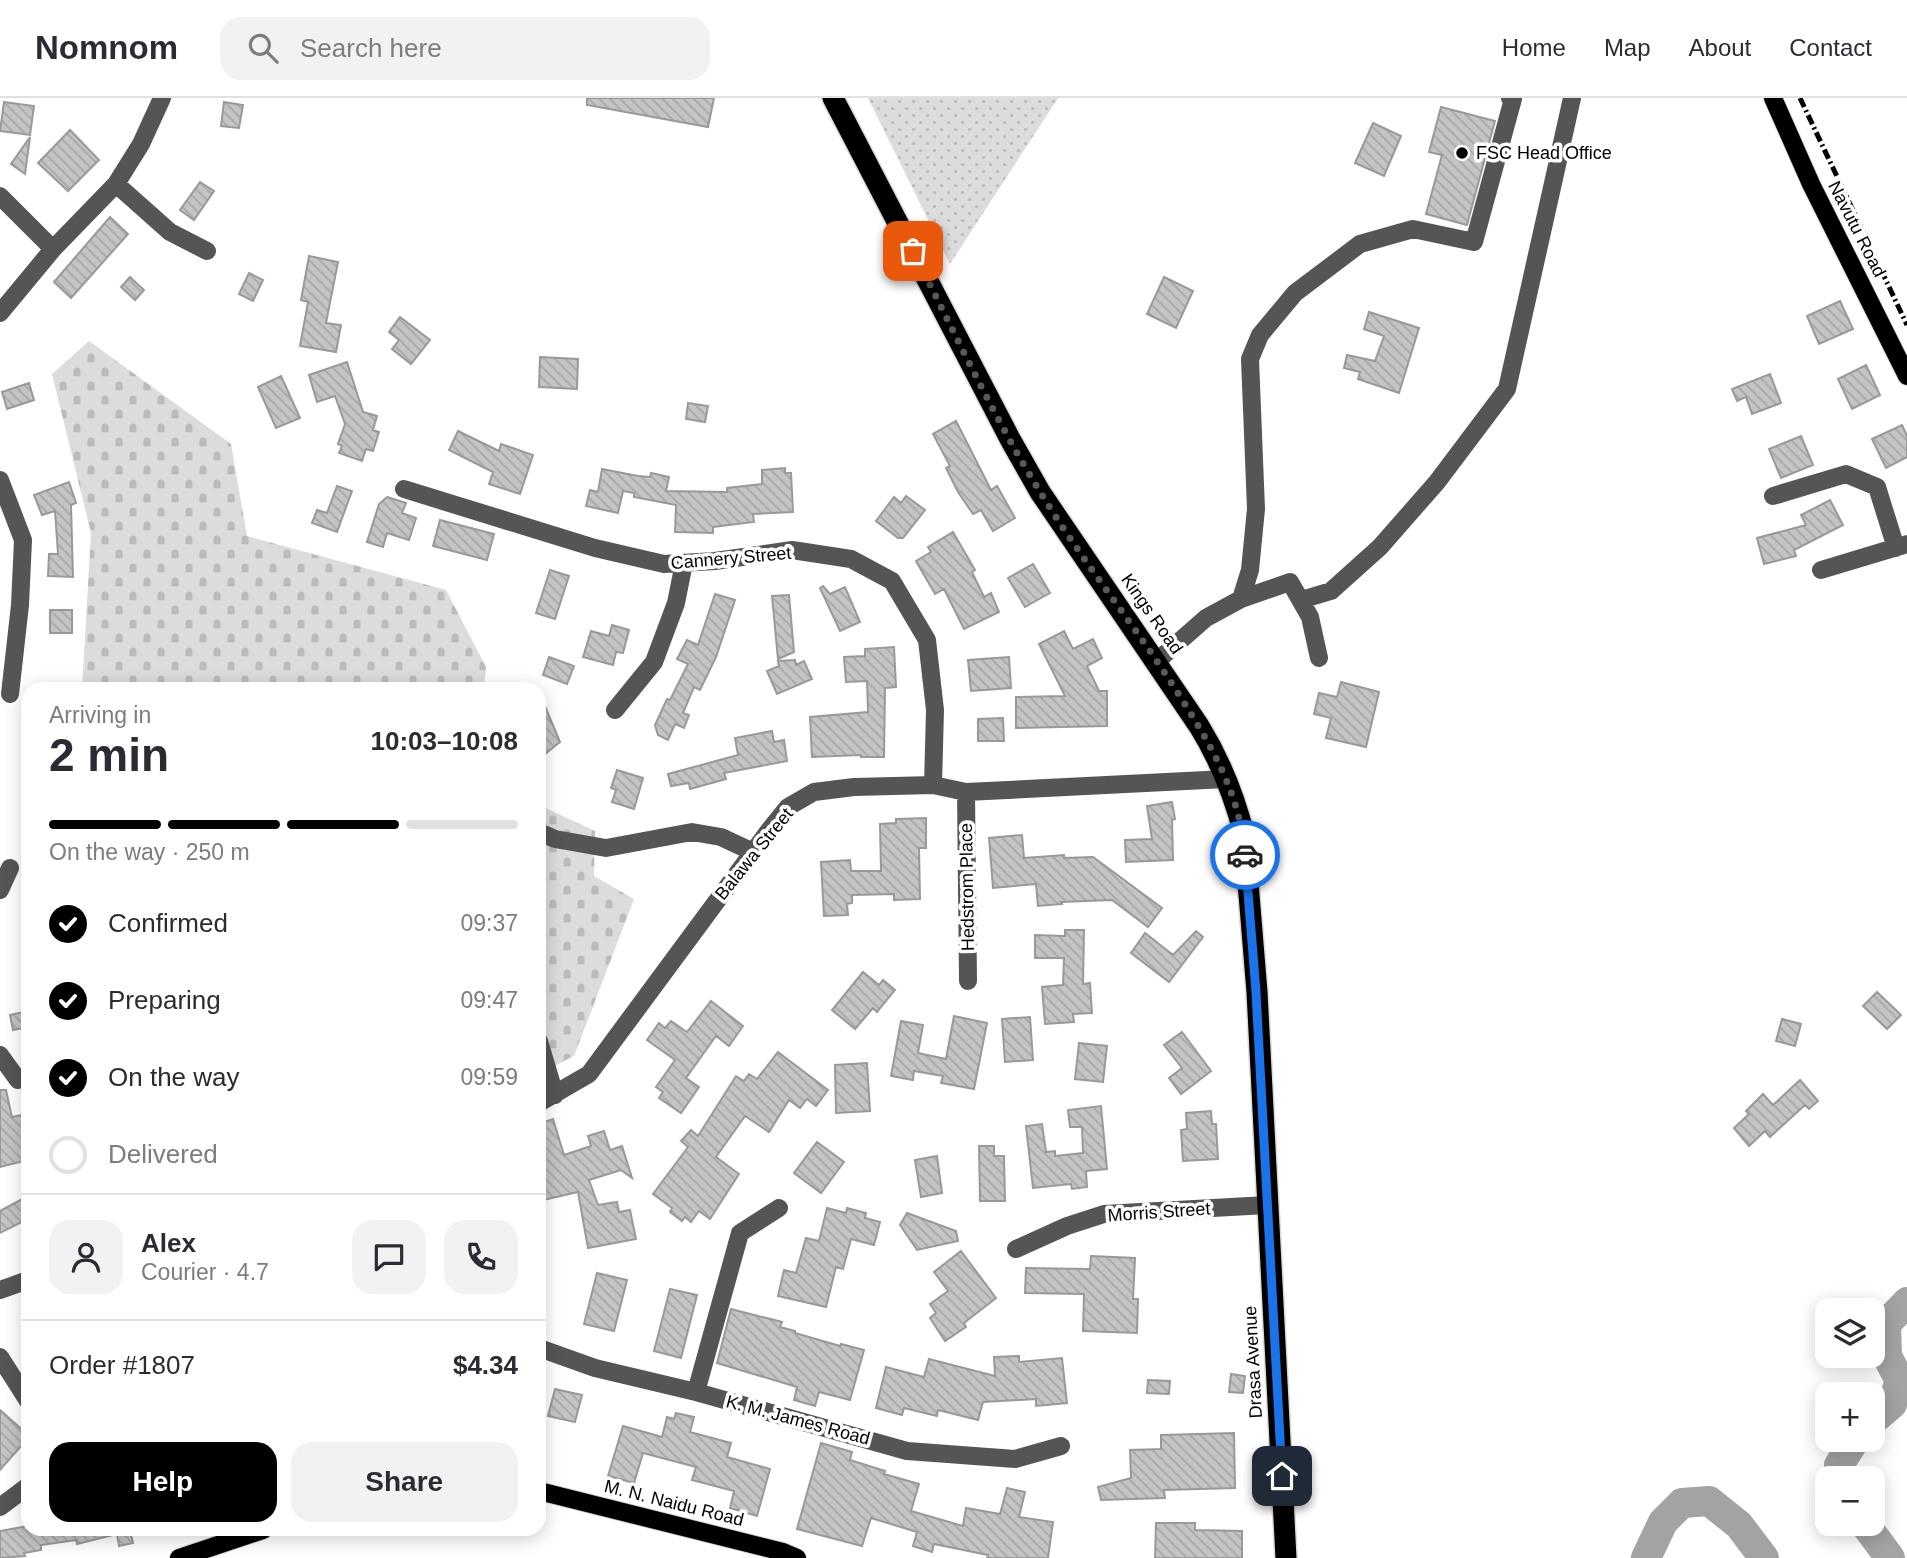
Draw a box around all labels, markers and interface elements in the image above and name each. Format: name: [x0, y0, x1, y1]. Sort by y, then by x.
search box: [220, 17, 710, 80]
text: Nomnom: [35, 29, 178, 66]
icon: search: [244, 29, 282, 67]
text: Search here: [300, 33, 442, 63]
text: Home: [1502, 34, 1566, 61]
text: Map: [1604, 34, 1651, 61]
text: About: [1689, 34, 1751, 61]
text: Contact: [1789, 34, 1872, 61]
place label: FSC Head Office: [1476, 143, 1612, 163]
marker: FSC Head Office: [1454, 145, 1470, 161]
street label: Navutu Road: [1824, 178, 1890, 280]
pin: [883, 221, 943, 281]
icon: bag: [894, 232, 932, 270]
street label: Cannery Street: [670, 543, 792, 573]
street label: Kings Road: [1117, 570, 1187, 658]
text: Arriving in: [49, 702, 151, 728]
text: 10:03–10:08: [371, 726, 518, 756]
text: 2 min: [49, 729, 169, 781]
street label: Balawa Street: [711, 804, 797, 904]
courier: [1210, 820, 1280, 890]
street label: Hedstrom Place: [956, 823, 978, 951]
icon: car: [1226, 836, 1264, 874]
text: On the way · 250 m: [49, 839, 250, 865]
icon: check: [49, 905, 87, 943]
text: Confirmed: [108, 908, 228, 938]
text: 09:37: [460, 910, 518, 936]
icon: check: [49, 982, 87, 1020]
text: Preparing: [108, 985, 221, 1015]
text: 09:47: [460, 987, 518, 1013]
icon: check: [49, 1059, 87, 1097]
text: On the way: [108, 1062, 240, 1092]
text: 09:59: [460, 1064, 518, 1090]
text: Delivered: [108, 1139, 218, 1169]
street label: Morris Street: [1107, 1198, 1211, 1226]
button: person: [49, 1220, 123, 1294]
button: chat: [352, 1220, 426, 1294]
button: phone: [444, 1220, 518, 1294]
text: Alex: [141, 1228, 196, 1258]
text: Courier · 4.7: [141, 1259, 269, 1285]
map controls: [1815, 1298, 1885, 1536]
button: layers: [1815, 1298, 1885, 1368]
street label: Drasa Avenue: [1240, 1305, 1266, 1419]
text: Order #1807: [49, 1350, 195, 1380]
text: $4.34: [453, 1350, 518, 1380]
button: +: [1815, 1382, 1885, 1452]
street label: K. M. James Road: [724, 1391, 872, 1449]
button: Help: [49, 1442, 277, 1522]
button: Share: [291, 1442, 518, 1522]
pin: [1252, 1446, 1312, 1506]
icon: home: [1263, 1457, 1301, 1495]
button: −: [1815, 1466, 1885, 1536]
street label: M. N. Naidu Road: [602, 1476, 746, 1530]

